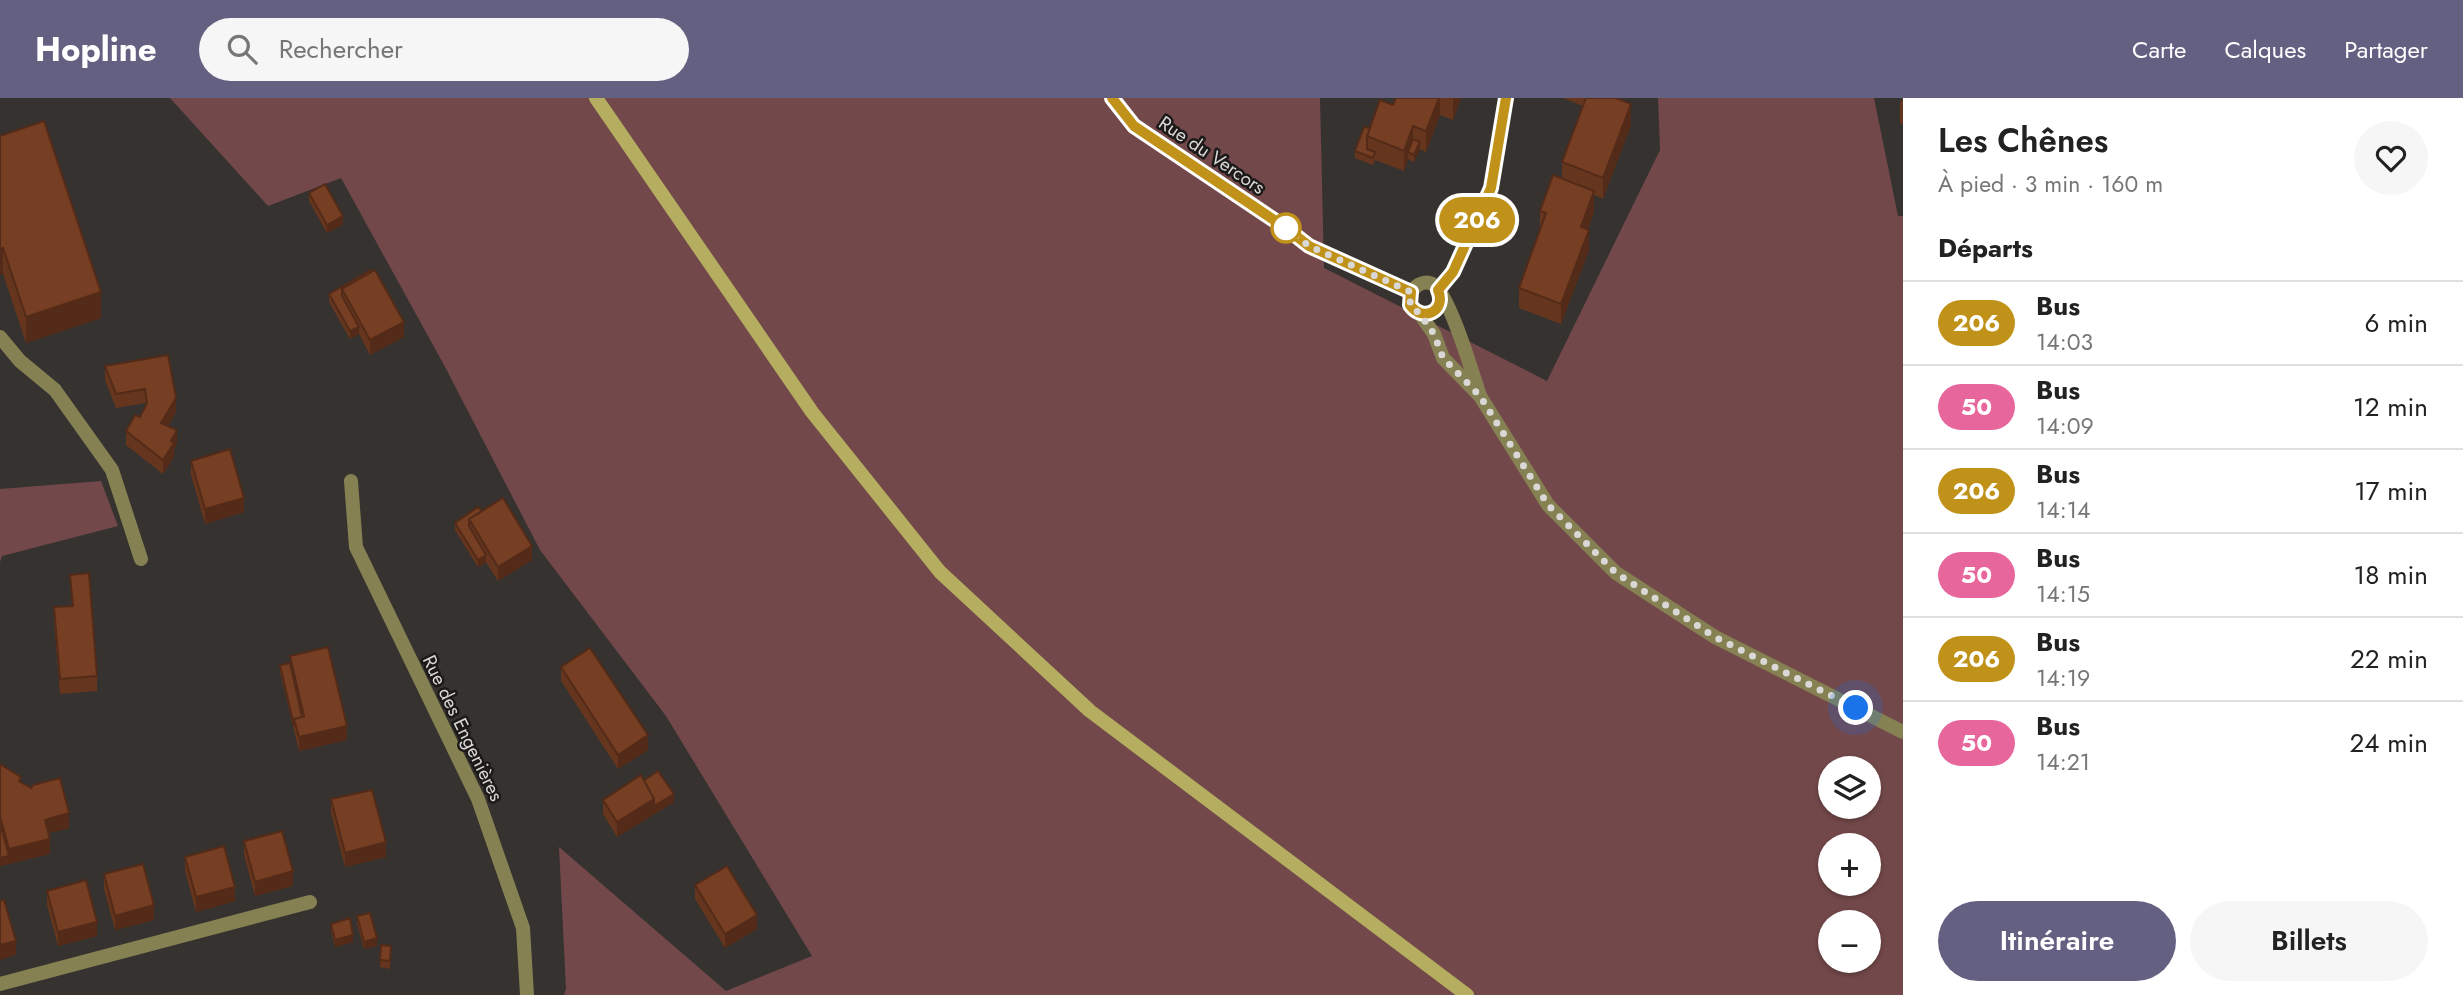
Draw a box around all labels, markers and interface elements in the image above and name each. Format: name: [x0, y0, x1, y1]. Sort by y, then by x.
search box: [199, 18, 689, 81]
text: Hopline: [35, 26, 157, 73]
icon: search: [223, 30, 261, 68]
text: Rechercher: [279, 30, 403, 68]
text: Carte: [2132, 32, 2186, 67]
text: Calques: [2224, 32, 2306, 67]
text: Partager: [2344, 32, 2428, 67]
street label: Rue du Vercors: [1153, 109, 1271, 201]
text: Les Chênes: [1938, 117, 2108, 164]
button: heart: [2354, 121, 2428, 195]
text: À pied · 3 min · 160 m: [1938, 167, 2163, 201]
line badge: 206: [1437, 197, 1517, 243]
text: 206: [1453, 202, 1501, 237]
unlabelled marker: [1271, 213, 1301, 243]
text: Départs: [1938, 229, 2033, 267]
text: Bus: [2036, 287, 2080, 325]
text: 6 min: [2365, 304, 2428, 342]
text: 206: [1953, 305, 2000, 340]
text: 14:03: [2036, 325, 2093, 359]
text: Bus: [2036, 371, 2080, 409]
text: 12 min: [2353, 388, 2428, 426]
text: 50: [1961, 389, 1992, 424]
text: 14:09: [2036, 409, 2094, 443]
text: Bus: [2036, 455, 2080, 493]
text: 17 min: [2354, 472, 2428, 510]
text: 206: [1953, 473, 2000, 508]
text: 14:14: [2036, 493, 2090, 527]
text: Bus: [2036, 539, 2080, 577]
text: 18 min: [2354, 556, 2428, 594]
text: 50: [1961, 557, 1992, 592]
text: 14:15: [2036, 577, 2090, 611]
text: Bus: [2036, 623, 2080, 661]
text: 22 min: [2350, 640, 2428, 678]
text: 206: [1953, 641, 2000, 676]
street label: Rue des Engenières: [416, 650, 510, 806]
text: 14:19: [2036, 661, 2090, 695]
your location: [1838, 690, 1873, 725]
text: Bus: [2036, 707, 2080, 745]
text: 24 min: [2350, 724, 2428, 762]
text: 50: [1961, 725, 1992, 760]
text: 14:21: [2036, 745, 2090, 779]
map controls: [1818, 756, 1881, 973]
button: layers: [1818, 756, 1881, 819]
button: +: [1818, 833, 1881, 896]
button: Itinéraire: [1938, 901, 2176, 981]
button: Billets: [2190, 901, 2428, 981]
button: −: [1818, 910, 1881, 973]

